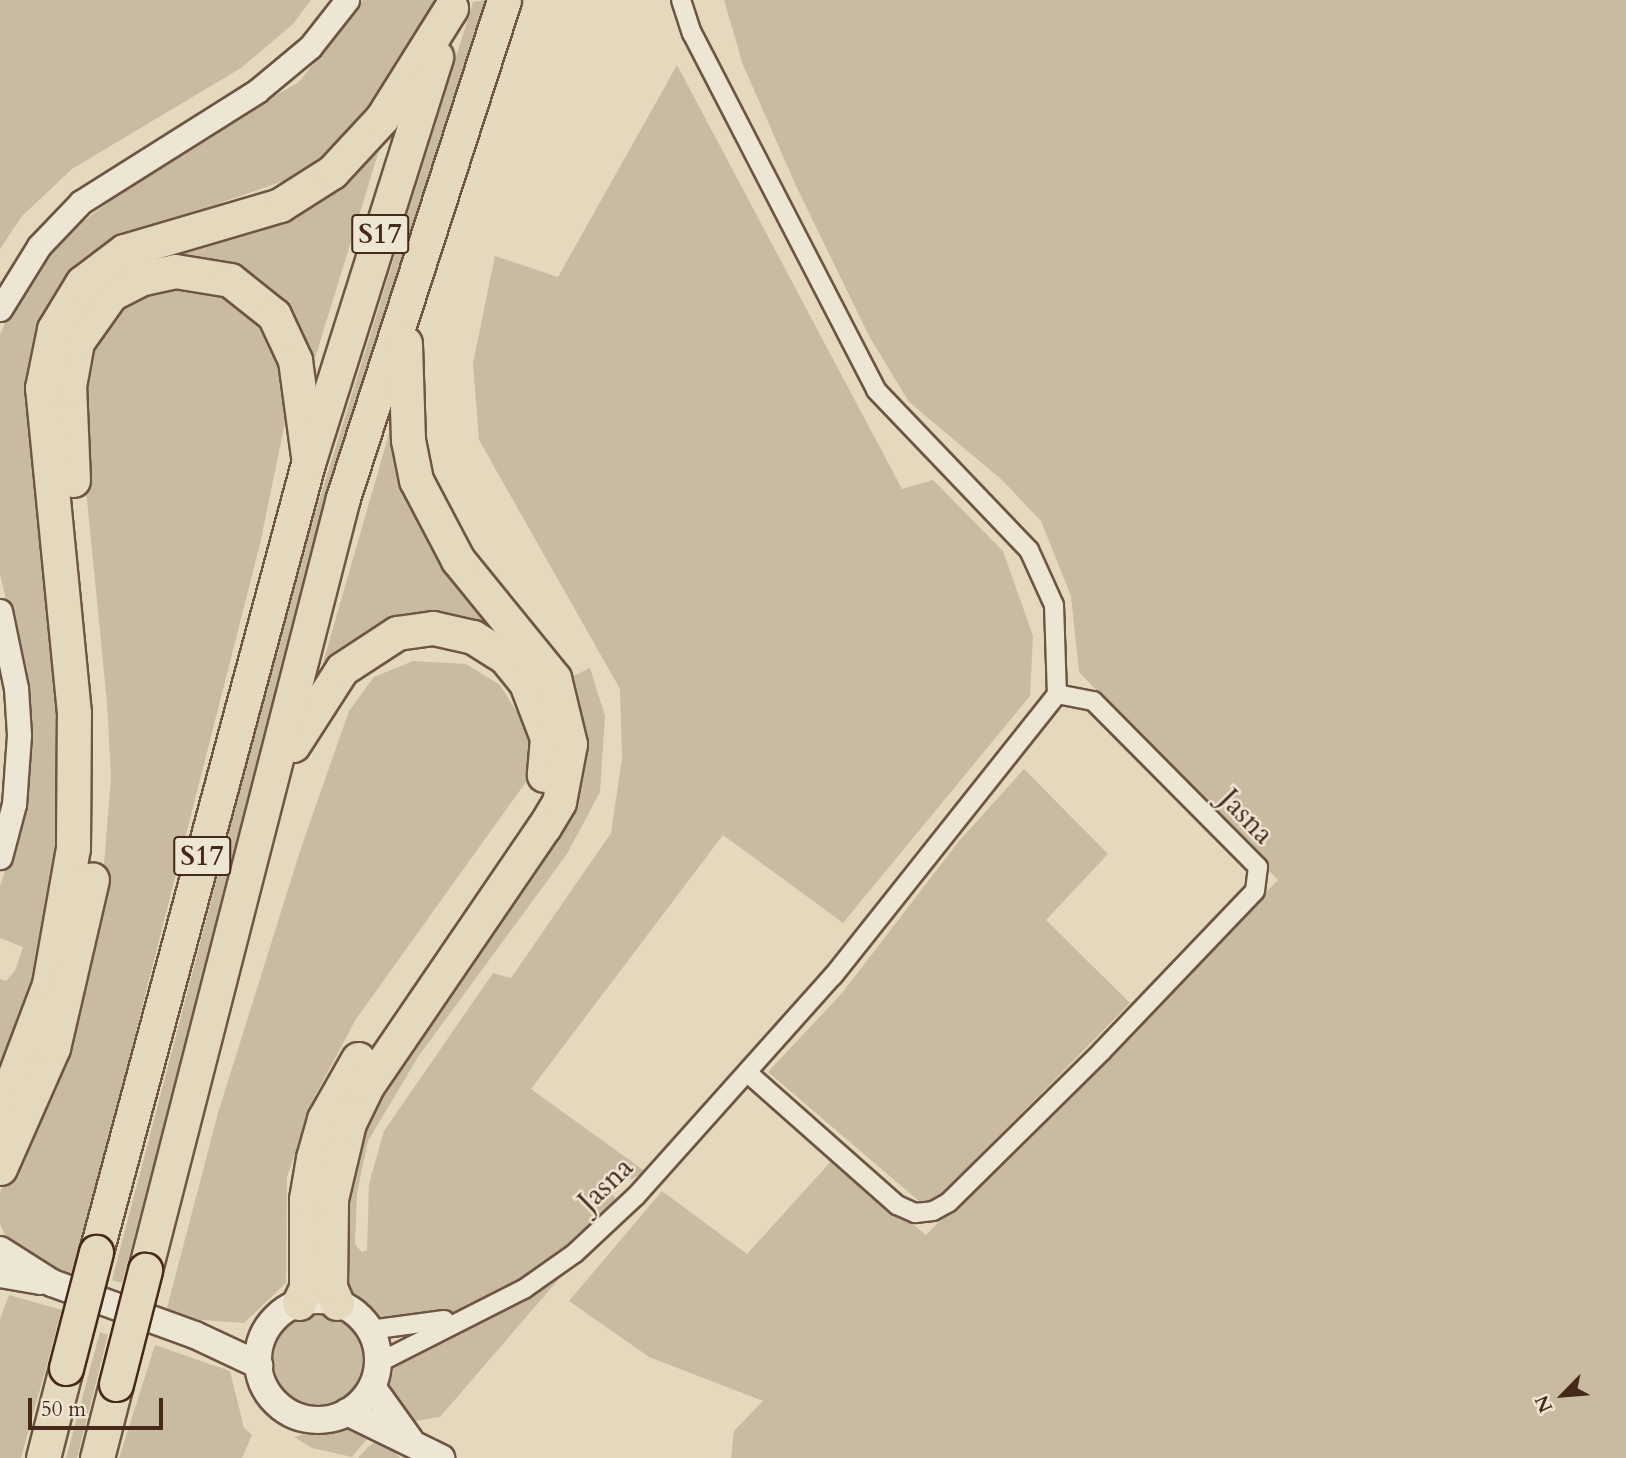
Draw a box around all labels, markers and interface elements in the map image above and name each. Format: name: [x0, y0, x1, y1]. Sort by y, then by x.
road number: S17: [350, 210, 410, 258]
street label: Jasna: [1211, 782, 1281, 852]
road number: S17: [172, 832, 232, 880]
street label: Jasna: [571, 1150, 641, 1220]
north arrow: [1528, 1360, 1598, 1430]
scale bar: [32, 1384, 166, 1428]
text: N: [1529, 1391, 1559, 1417]
text: 50 m: [41, 1395, 86, 1424]

